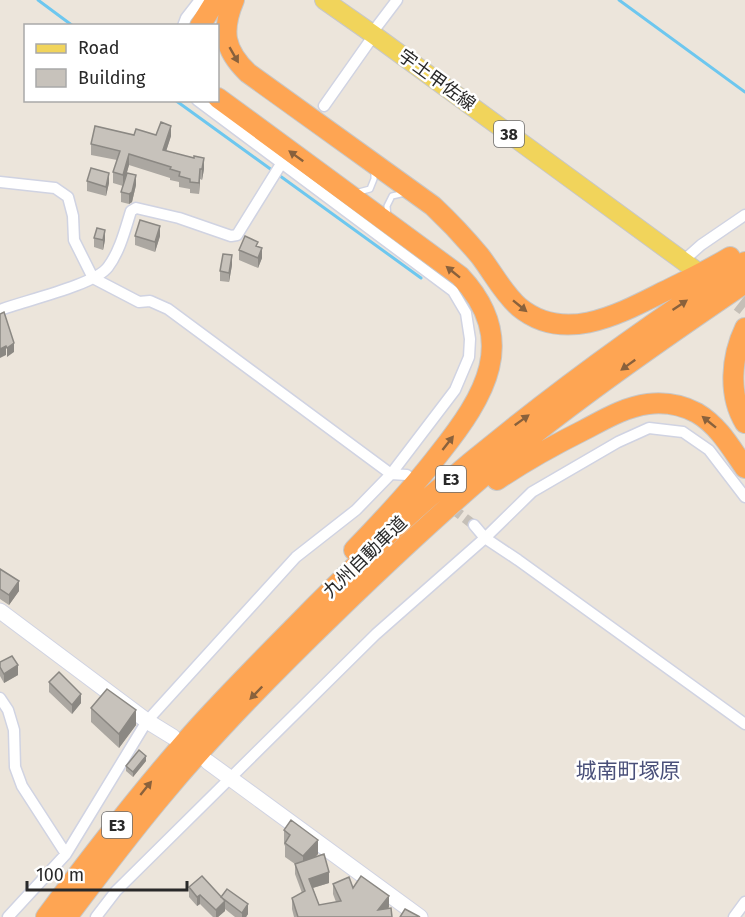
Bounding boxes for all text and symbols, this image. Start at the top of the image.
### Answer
legend [24,24,219,102]
text: Road [78,37,120,59]
street label: 宇土甲佐線 [394,45,480,115]
one-way arrow [229,47,239,64]
text: Building [78,67,146,89]
road number: 38 [494,121,524,147]
one-way arrow [289,151,304,163]
one-way arrow [446,266,461,278]
one-way arrow [512,299,527,312]
one-way arrow [671,299,687,311]
one-way arrow [620,358,635,370]
one-way arrow [515,415,530,427]
one-way arrow [701,416,717,429]
one-way arrow [442,435,454,450]
road number: E3 [436,466,466,492]
street label: 九州自動車道 [319,512,411,602]
one-way arrow [249,686,263,700]
district label: 城南町塚原 [576,758,681,784]
one-way arrow [140,780,153,796]
road number: E3 [102,812,132,838]
scale bar [27,854,188,892]
text: 100 m [36,864,84,886]

